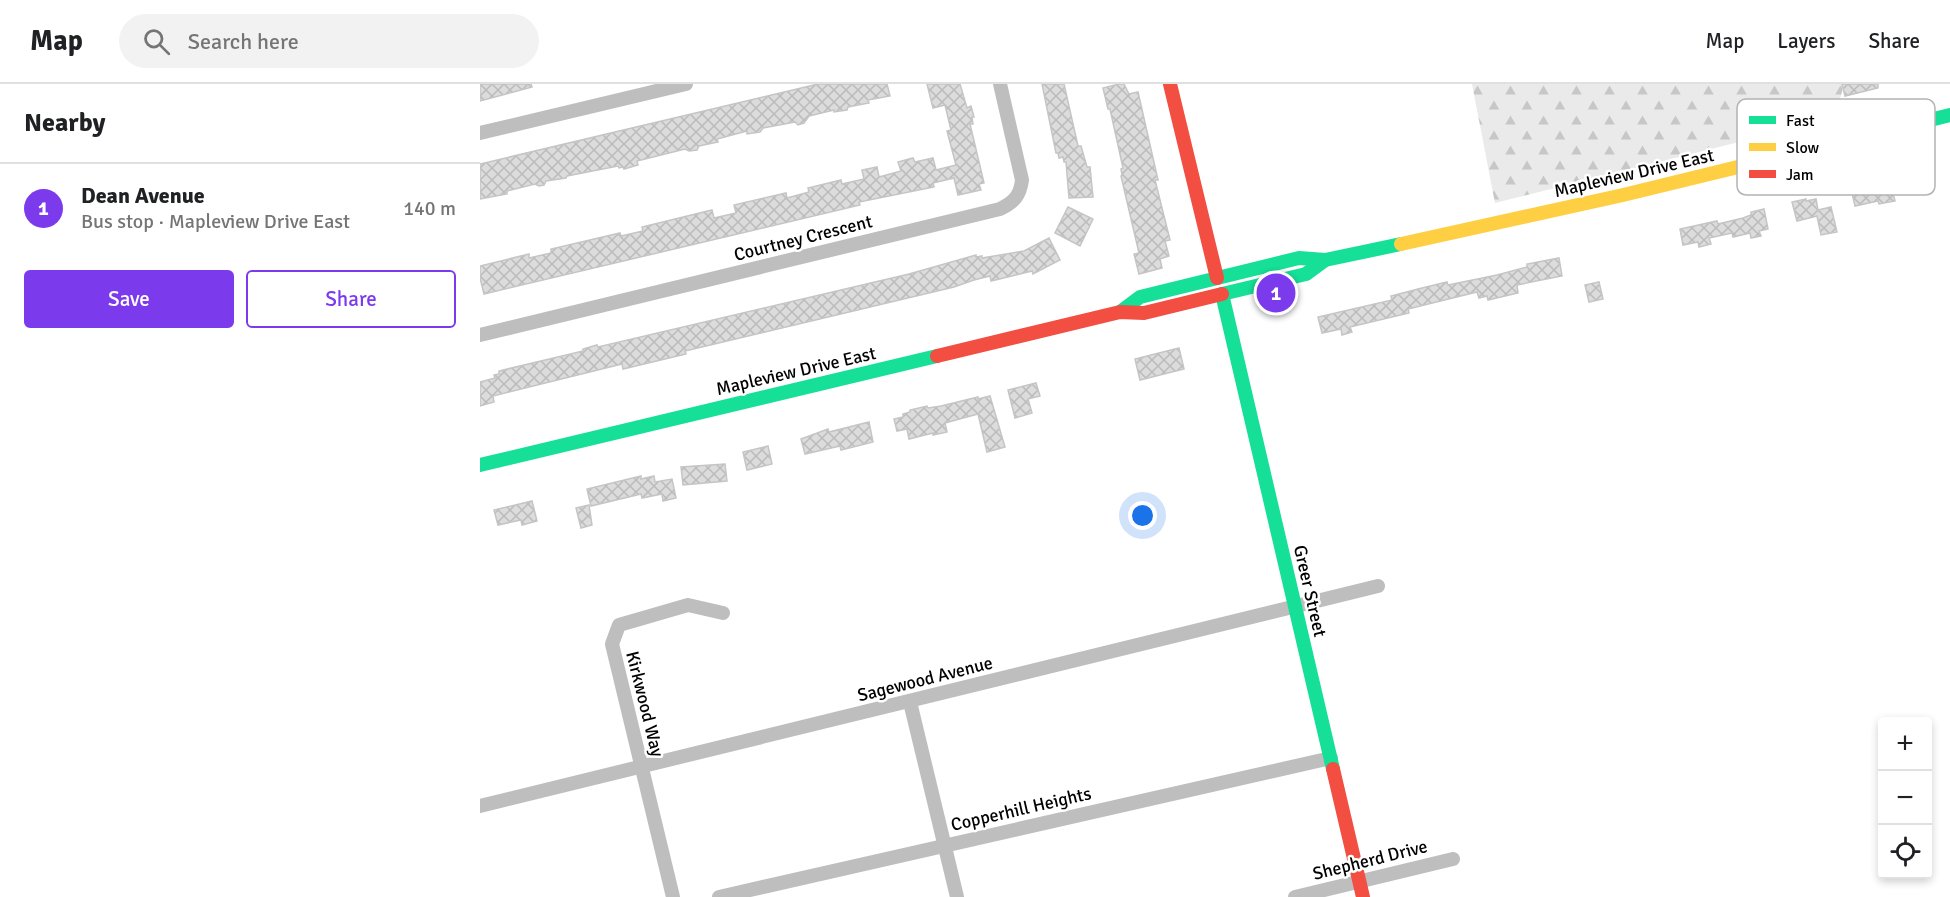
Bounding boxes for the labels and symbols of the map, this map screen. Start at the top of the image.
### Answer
legend [1737,99,1935,195]
text: Fast [1786,111,1815,131]
text: Slow [1786,138,1820,158]
street label: Mapleview Drive East [1552,144,1716,202]
text: Jam [1786,165,1814,185]
street label: Courtney Crescent [732,210,874,266]
pin: 1 [1256,270,1296,316]
street label: Mapleview Drive East [714,342,878,400]
your location [1128,501,1157,530]
street label: Greer Street [1289,543,1331,639]
street label: Kirkwood Way [621,649,669,760]
street label: Sagewood Avenue [855,652,995,706]
street label: Copperhill Heights [949,782,1093,836]
street label: Shepherd Drive [1310,835,1430,885]

